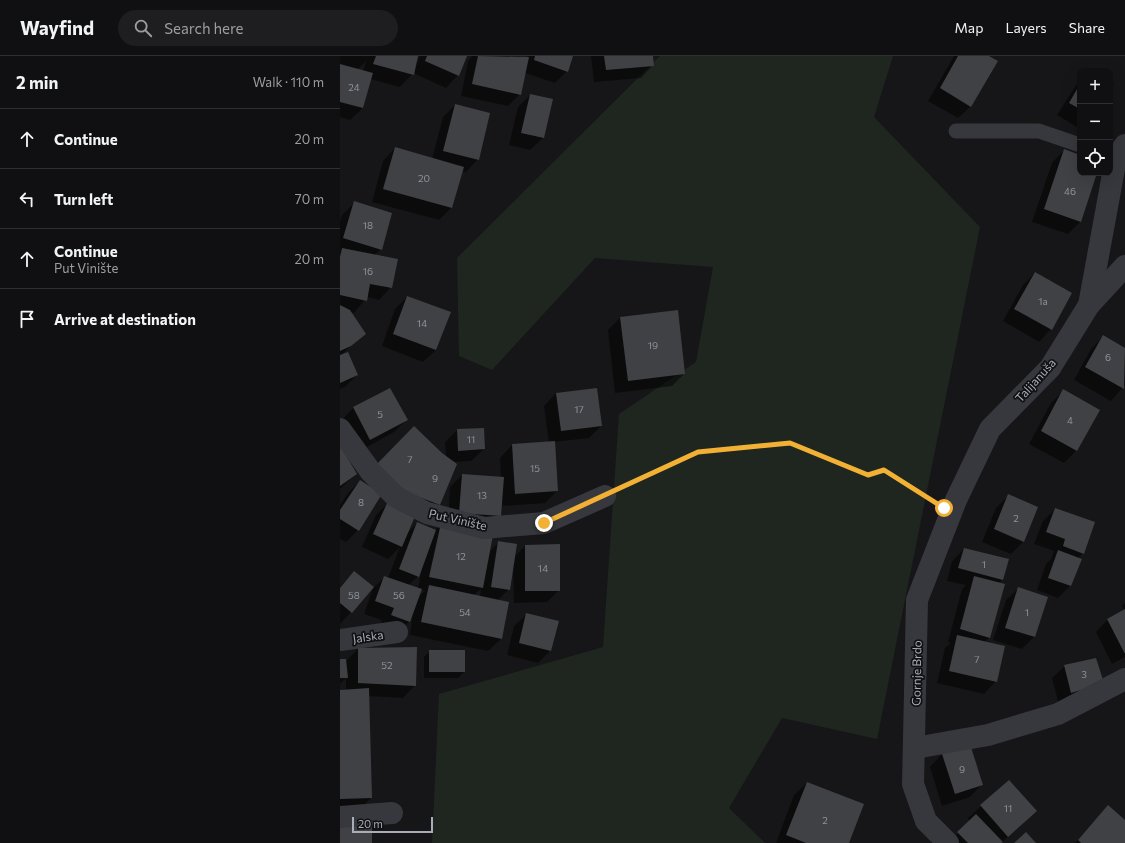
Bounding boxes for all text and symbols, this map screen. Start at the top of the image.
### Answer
search box [118,10,398,46]
text: Wayfind [20,16,94,39]
icon: search [132,17,154,39]
text: Search here [164,19,244,37]
text: Map [955,19,983,36]
text: Layers [1005,19,1047,36]
text: Share [1069,19,1105,36]
map controls [1077,68,1113,176]
button: + [1077,68,1113,104]
text: 2 min [16,72,58,93]
text: Walk · 110 m [253,74,324,90]
house number: 24 [348,81,360,93]
button: − [1077,104,1113,140]
icon: ahead [16,128,38,150]
text: Continue [54,130,118,148]
text: 20 m [295,131,324,147]
button: locate [1077,140,1113,176]
house number: 20 [418,172,430,184]
house number: 46 [1064,185,1076,197]
icon: left [16,188,38,210]
text: Turn left [54,190,113,208]
text: 70 m [295,191,324,207]
house number: 18 [363,219,373,231]
text: Continue [54,242,118,260]
icon: ahead [16,248,38,270]
text: 20 m [295,251,324,267]
text: Put Vinište [54,260,118,276]
house number: 16 [363,265,373,277]
house number: 1a [1038,295,1048,307]
icon: arrive [16,308,38,330]
text: Arrive at destination [54,310,196,328]
house number: 14 [417,317,427,329]
house number: 19 [648,339,658,351]
house number: 6 [1105,351,1111,363]
street label: Talijanuša [1012,355,1058,405]
house number: 17 [574,403,584,415]
house number: 5 [377,408,383,420]
house number: 4 [1067,414,1073,426]
house number: 11 [467,433,475,445]
house number: 7 [407,453,413,465]
house number: 15 [530,462,540,474]
house number: 9 [432,472,438,484]
house number: 13 [477,489,487,501]
house number: 8 [358,496,364,508]
route start [935,499,953,517]
street label: Put Vinište [428,506,488,532]
house number: 2 [1013,512,1019,524]
route end [535,514,553,532]
house number: 12 [456,550,466,562]
house number: 1 [982,558,986,570]
house number: 14 [538,562,548,574]
house number: 58 [348,589,360,601]
house number: 56 [393,589,405,601]
house number: 54 [459,606,471,618]
house number: 1 [1025,606,1029,618]
street label: Jalska [352,627,384,646]
street label: Gornje Brdo [908,640,924,706]
house number: 7 [974,653,980,665]
house number: 52 [381,659,393,671]
house number: 3 [1081,668,1087,680]
house number: 9 [959,763,965,775]
house number: 11 [1004,802,1012,814]
house number: 2 [822,814,828,826]
scale bar [352,815,433,834]
text: 20 m [358,817,383,830]

